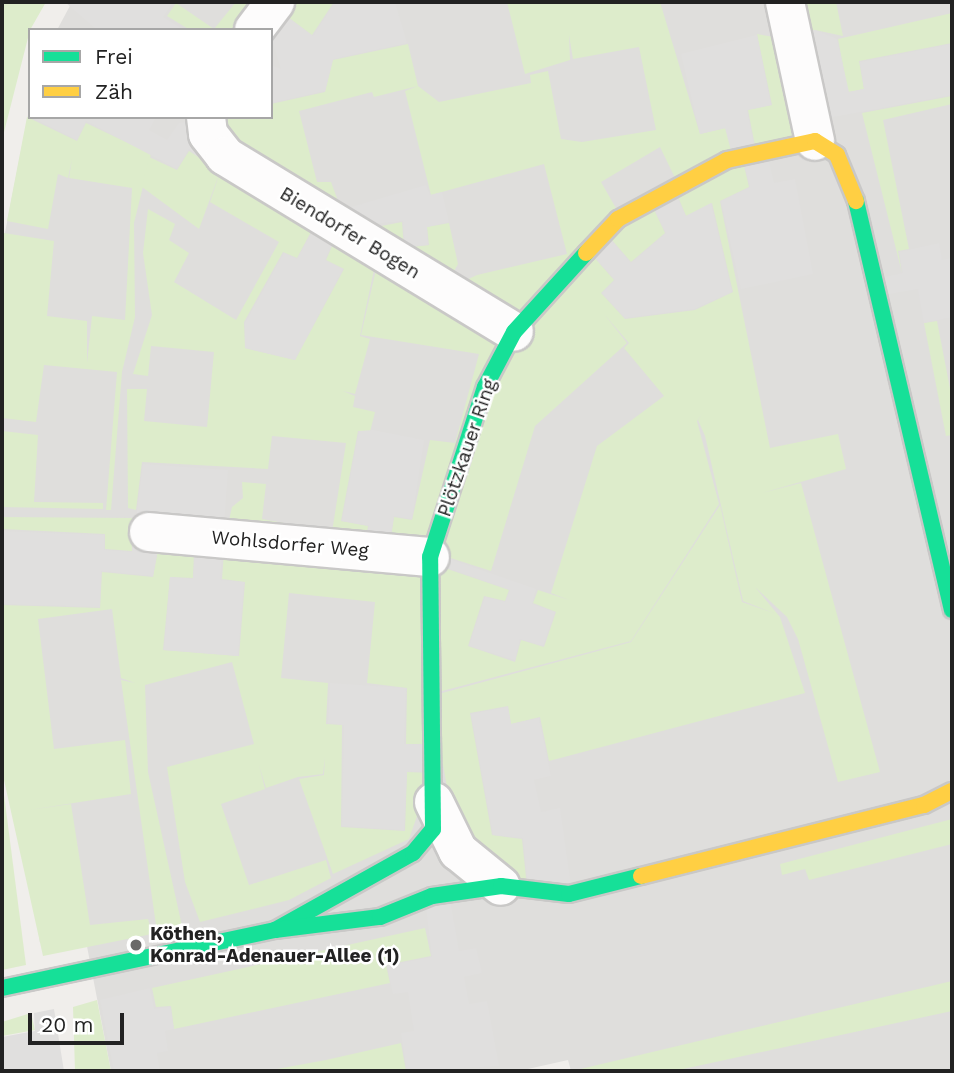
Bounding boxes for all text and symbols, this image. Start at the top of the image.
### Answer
legend [28,28,273,119]
text: Frei [95,44,133,69]
text: Zäh [95,79,133,104]
street label: Biendorfer Bogen [275,182,425,284]
street label: Plötzkauer Ring [433,376,501,520]
street label: Wohlsdorfer Weg [210,526,370,562]
place label: Köthen, Konrad-Adenauer-Allee (1) [150,923,400,967]
marker: Köthen, Konrad-Adenauer-Allee (1) [128,937,144,953]
scale bar [32,1000,128,1044]
text: 20 m [41,1012,93,1037]

